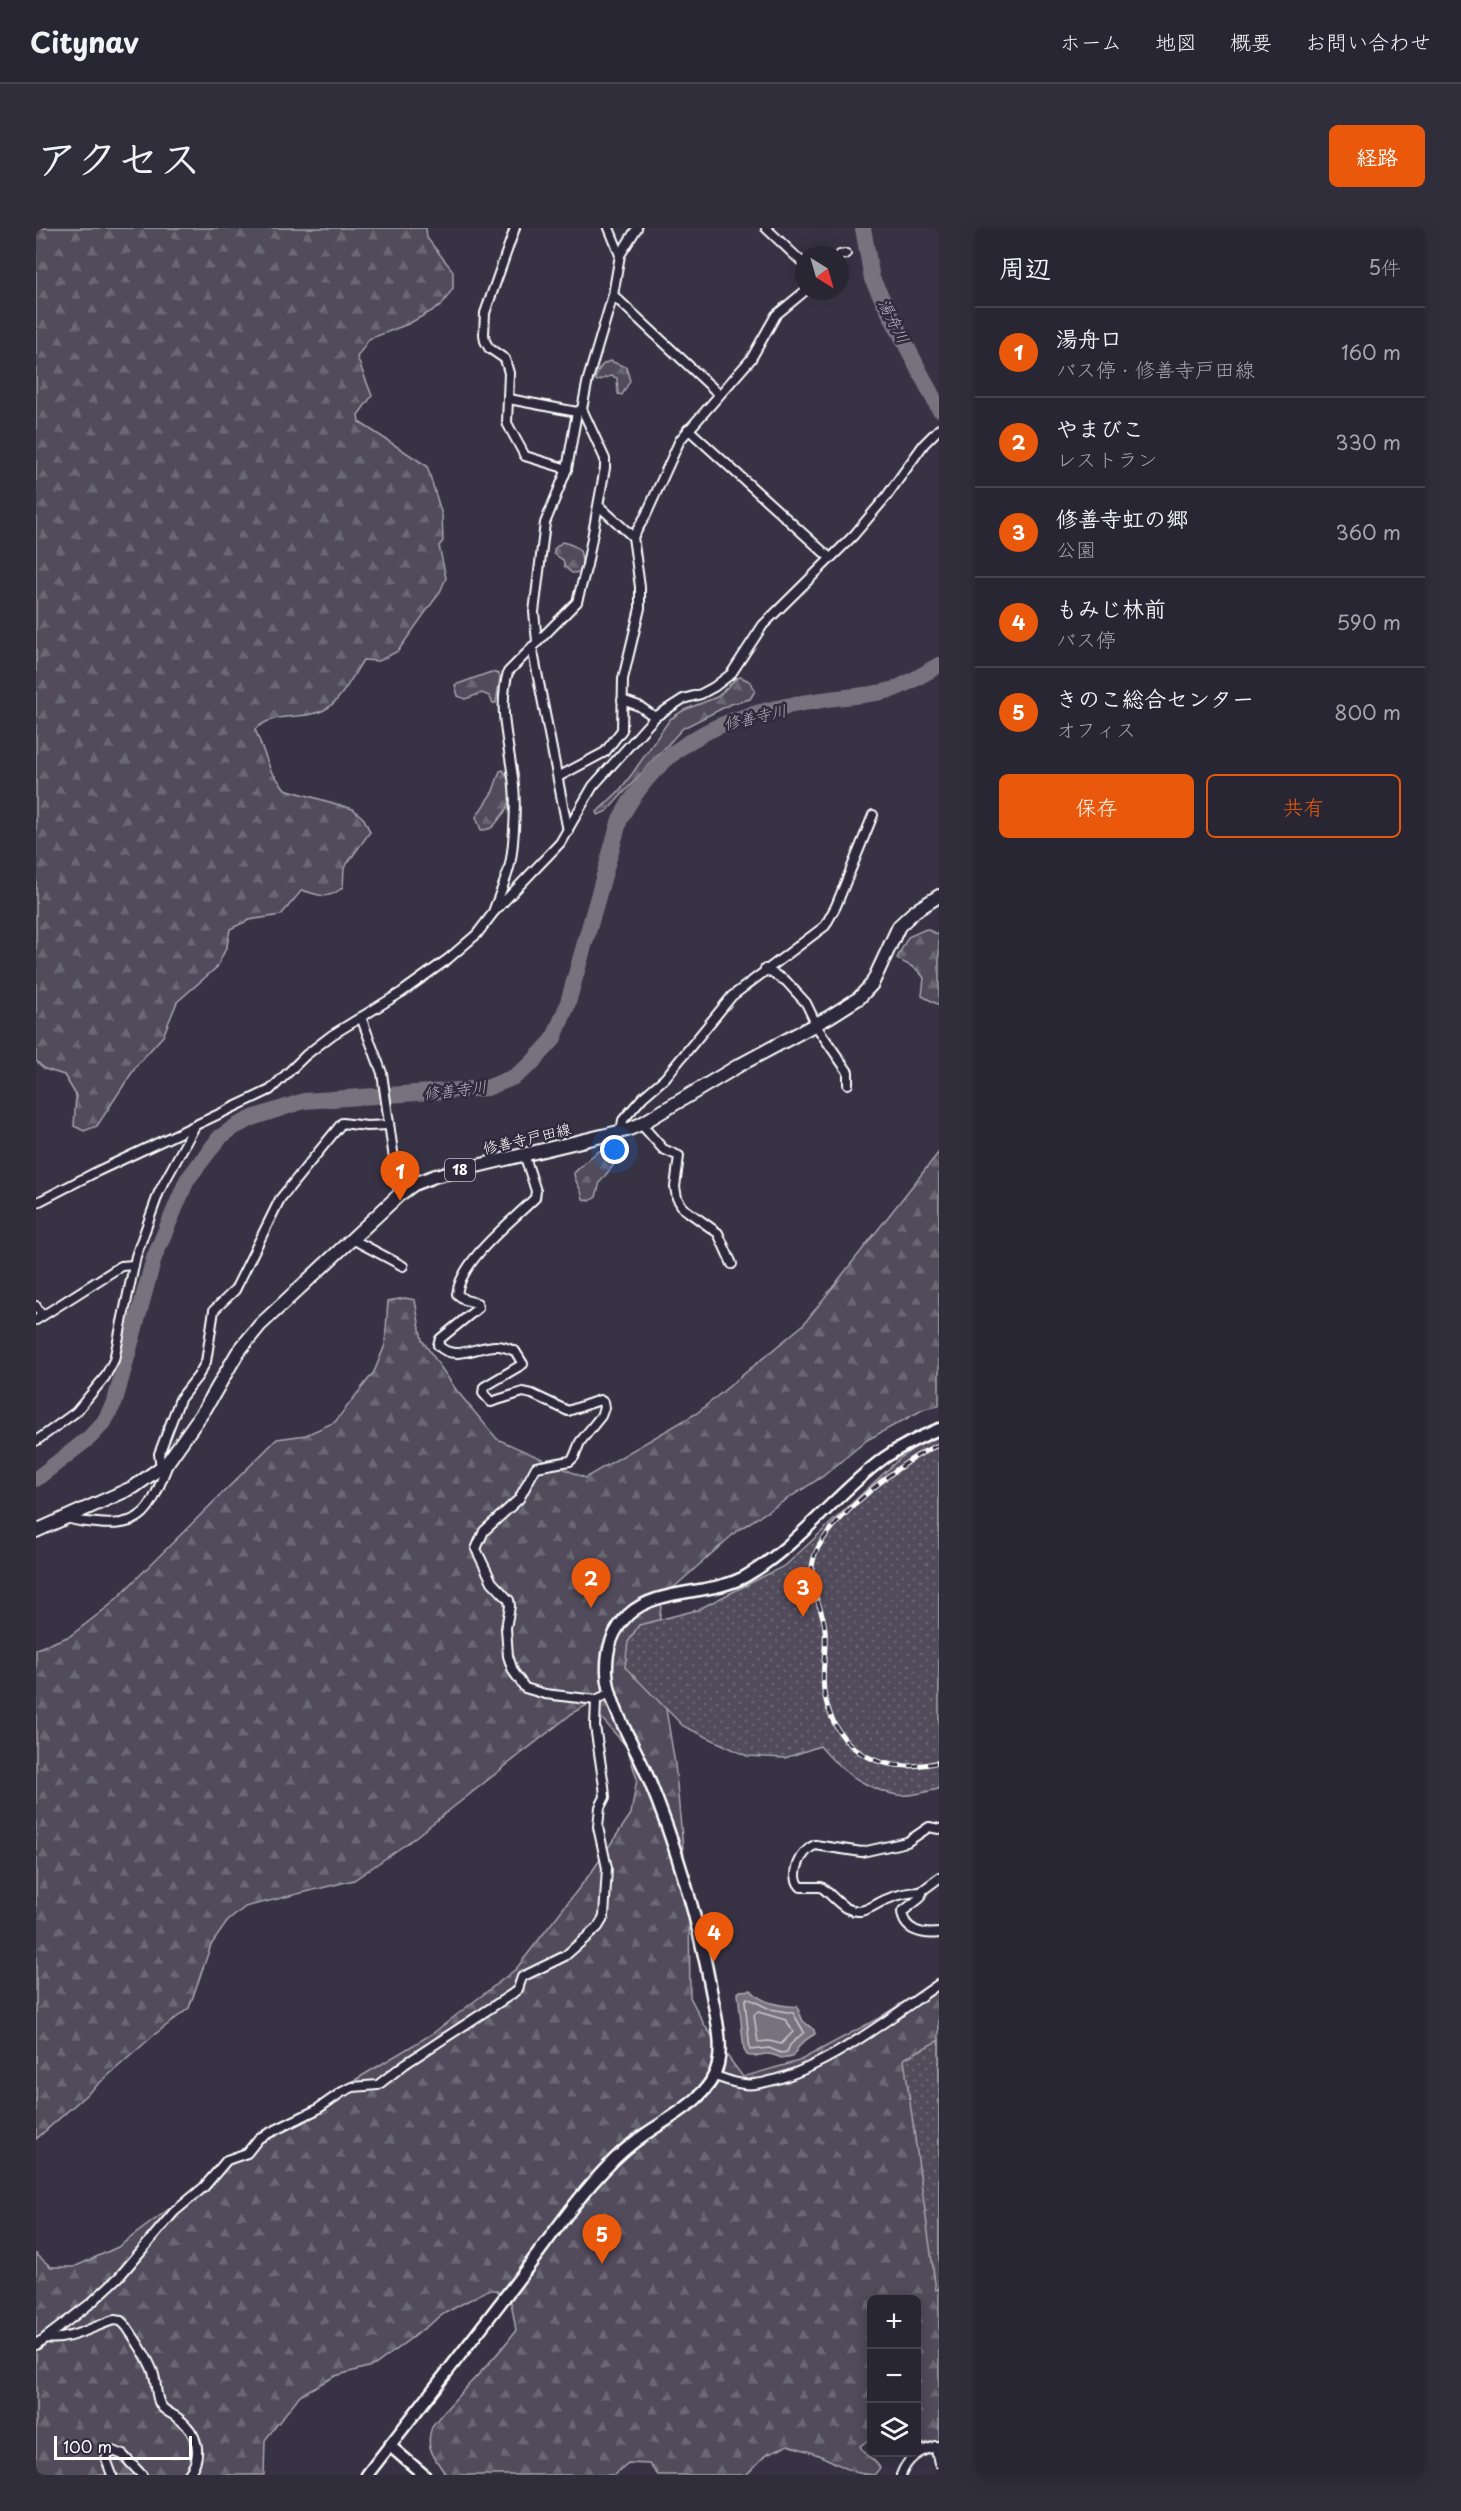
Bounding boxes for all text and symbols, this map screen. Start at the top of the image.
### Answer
text: Citynav [30,20,139,63]
text: ホーム [1060,25,1122,57]
text: 地図 [1155,25,1197,57]
text: 概要 [1230,25,1272,57]
text: お問い合わせ [1305,25,1431,57]
text: アクセス [36,125,201,188]
button: 経路 [1329,125,1425,187]
north arrow [795,246,849,300]
text: 周辺 [999,248,1051,287]
text: 5件 [1368,252,1401,282]
water label: 湯舟川 [873,294,916,347]
text: 湯舟口 [1056,321,1122,354]
text: 1 [1014,337,1023,367]
text: 160 m [1341,337,1401,367]
text: バス停 · 修善寺戸田線 [1056,354,1255,384]
text: やまびこ [1056,411,1144,444]
text: 2 [1011,427,1026,457]
text: 330 m [1335,427,1401,457]
text: レストラン [1056,444,1158,474]
text: 修善寺虹の郷 [1056,501,1188,534]
text: 3 [1012,517,1025,547]
text: 360 m [1335,517,1401,547]
text: 公園 [1056,534,1096,564]
text: もみじ林前 [1056,591,1166,624]
text: 4 [1012,607,1025,637]
text: 590 m [1337,607,1401,637]
text: バス停 [1056,624,1116,654]
text: きのこ総合センター [1056,681,1254,714]
water label: 修善寺川 [721,697,789,735]
text: 5 [1012,697,1025,727]
text: 800 m [1334,697,1401,727]
text: オフィス [1056,714,1136,744]
button: 保存 [999,774,1194,838]
button: 共有 [1206,774,1401,838]
water label: 修善寺川 [422,1073,488,1105]
street label: 修善寺戸田線 [480,1116,573,1159]
your location [600,1135,629,1164]
pin: 1 [380,1152,420,1201]
road number: 18 [445,1159,475,1181]
pin: 2 [572,1558,610,1608]
pin: 3 [784,1568,822,1617]
pin: 4 [694,1912,734,1962]
pin: 5 [582,2214,622,2264]
map controls [867,2295,921,2457]
button: + [867,2295,921,2349]
button: − [867,2349,921,2403]
button: layers [867,2403,921,2457]
scale bar [54,2433,192,2460]
text: 100 m [63,2434,112,2458]

